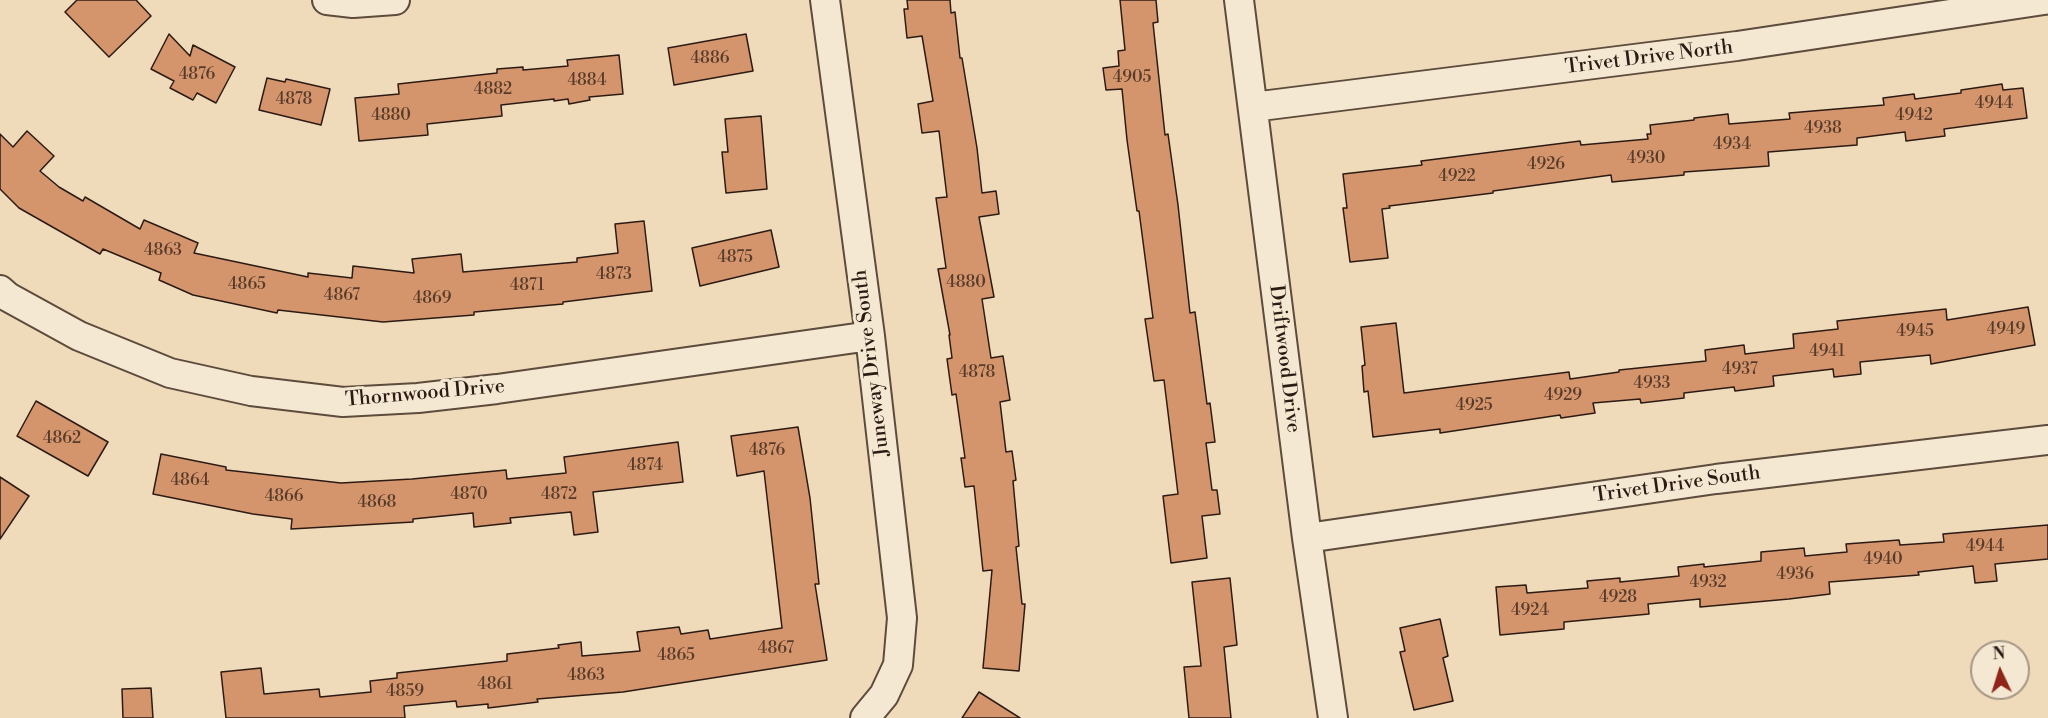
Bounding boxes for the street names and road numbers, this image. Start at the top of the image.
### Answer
street label: Trivet Drive North [1564,36,1734,80]
street label: Juneway Drive South [849,268,895,458]
street label: Driftwood Drive [1263,284,1305,434]
street label: Thornwood Drive [344,375,506,413]
street label: Trivet Drive South [1592,461,1762,509]

